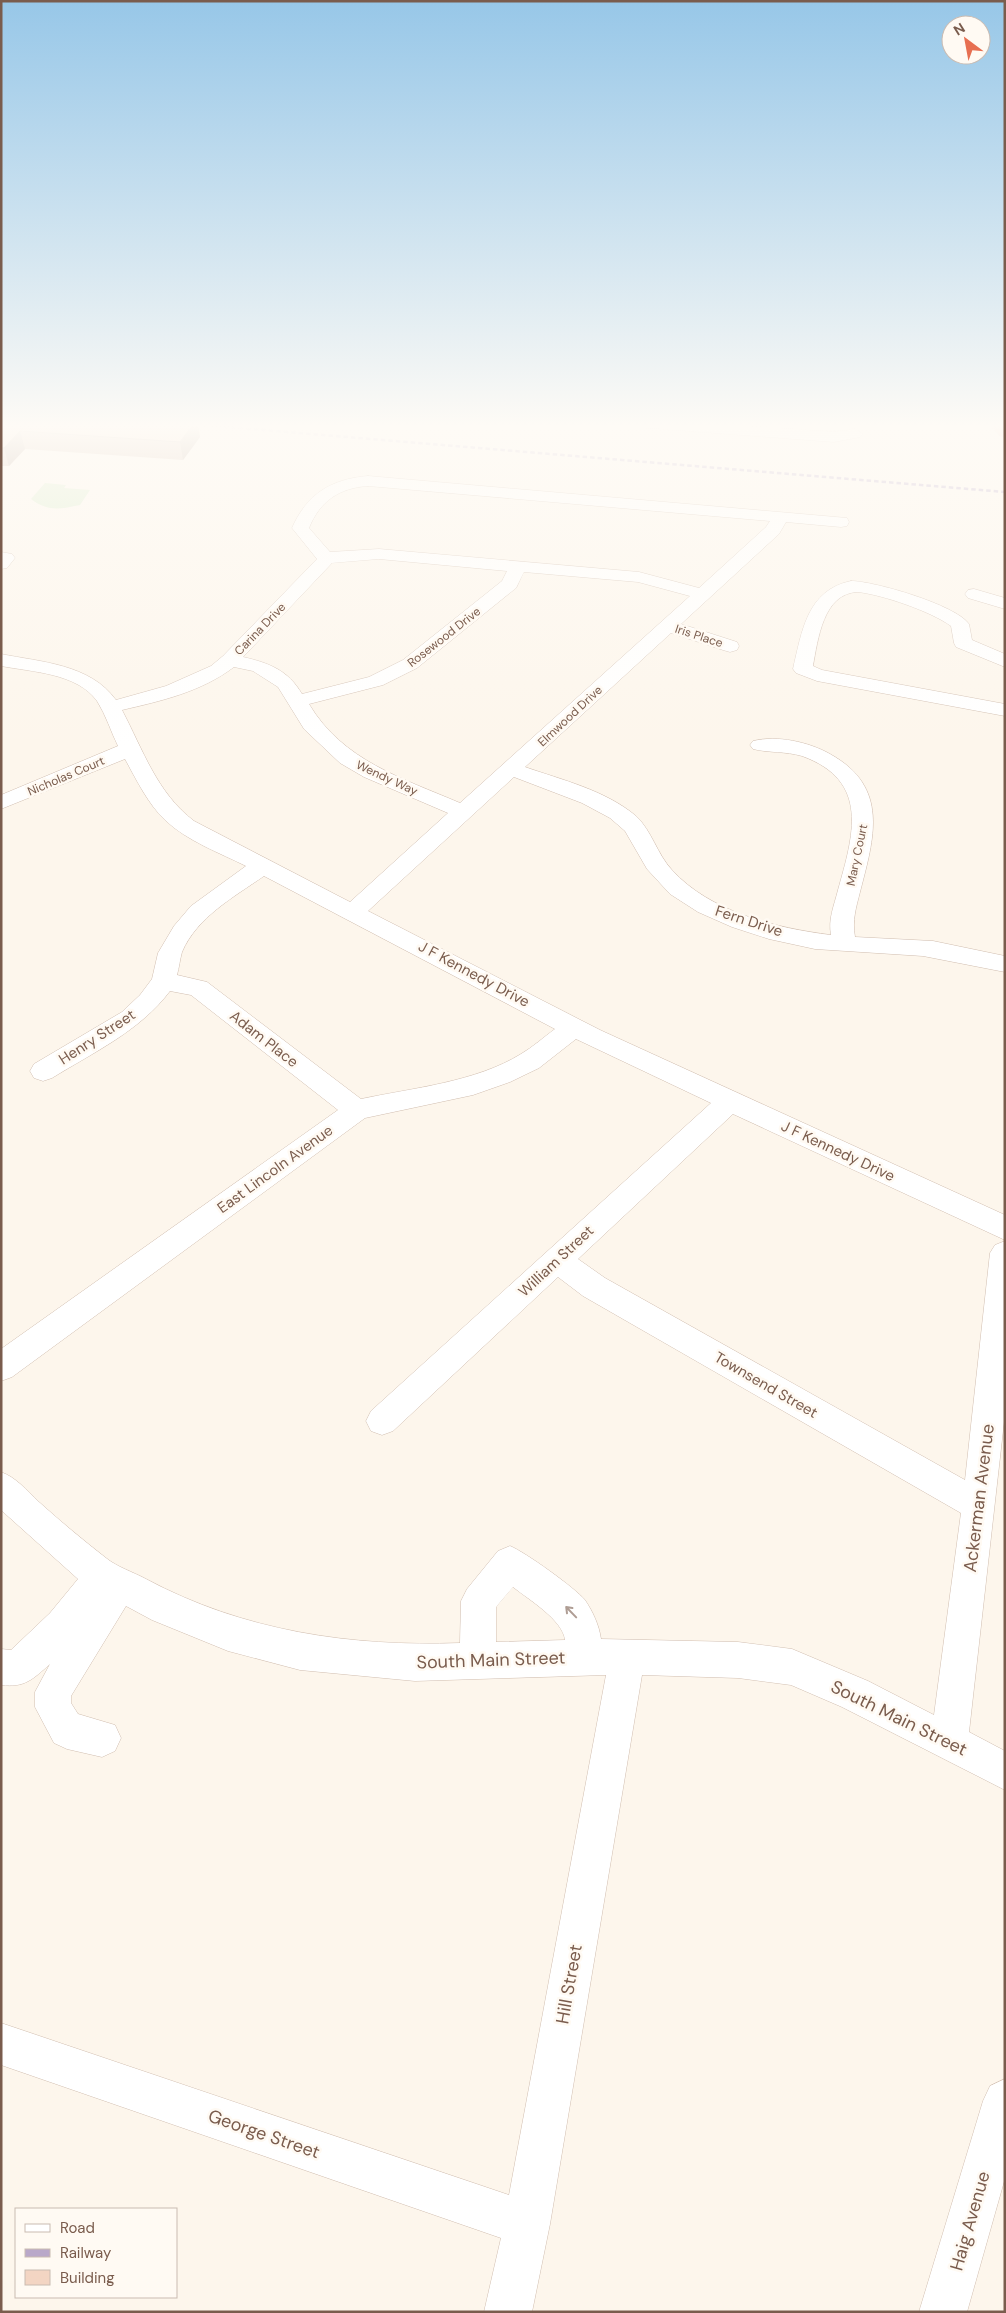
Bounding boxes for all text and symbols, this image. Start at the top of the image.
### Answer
north arrow [941,15,991,65]
text: N [950,19,968,39]
street label: Carina Drive [231,599,289,659]
street label: Rosewood Drive [404,603,484,671]
street label: Iris Place [673,621,725,651]
street label: Elmwood Drive [534,682,606,750]
street label: Nicholas Court [25,752,107,799]
street label: Wendy Way [354,757,421,799]
street label: Mary Court [843,822,871,887]
street label: Fern Drive [713,901,785,941]
street label: J F Kennedy Drive [415,936,533,1012]
street label: Henry Street [55,1005,139,1069]
street label: Adam Place [226,1006,302,1072]
street label: J F Kennedy Drive [778,1116,898,1186]
street label: East Lincoln Avenue [213,1120,337,1218]
street label: William Street [514,1221,598,1301]
street label: Townsend Street [711,1347,821,1423]
street label: Ackerman Avenue [958,1422,1000,1574]
one-way arrow [565,1606,577,1618]
street label: South Main Street [416,1645,566,1675]
street label: South Main Street [827,1675,971,1761]
street label: Hill Street [550,1942,588,2026]
street label: George Street [205,2104,323,2164]
street label: Haig Avenue [944,2168,996,2274]
legend [15,2208,178,2298]
text: Road [60,2218,95,2238]
text: Railway [60,2243,112,2263]
text: Building [60,2268,115,2288]

